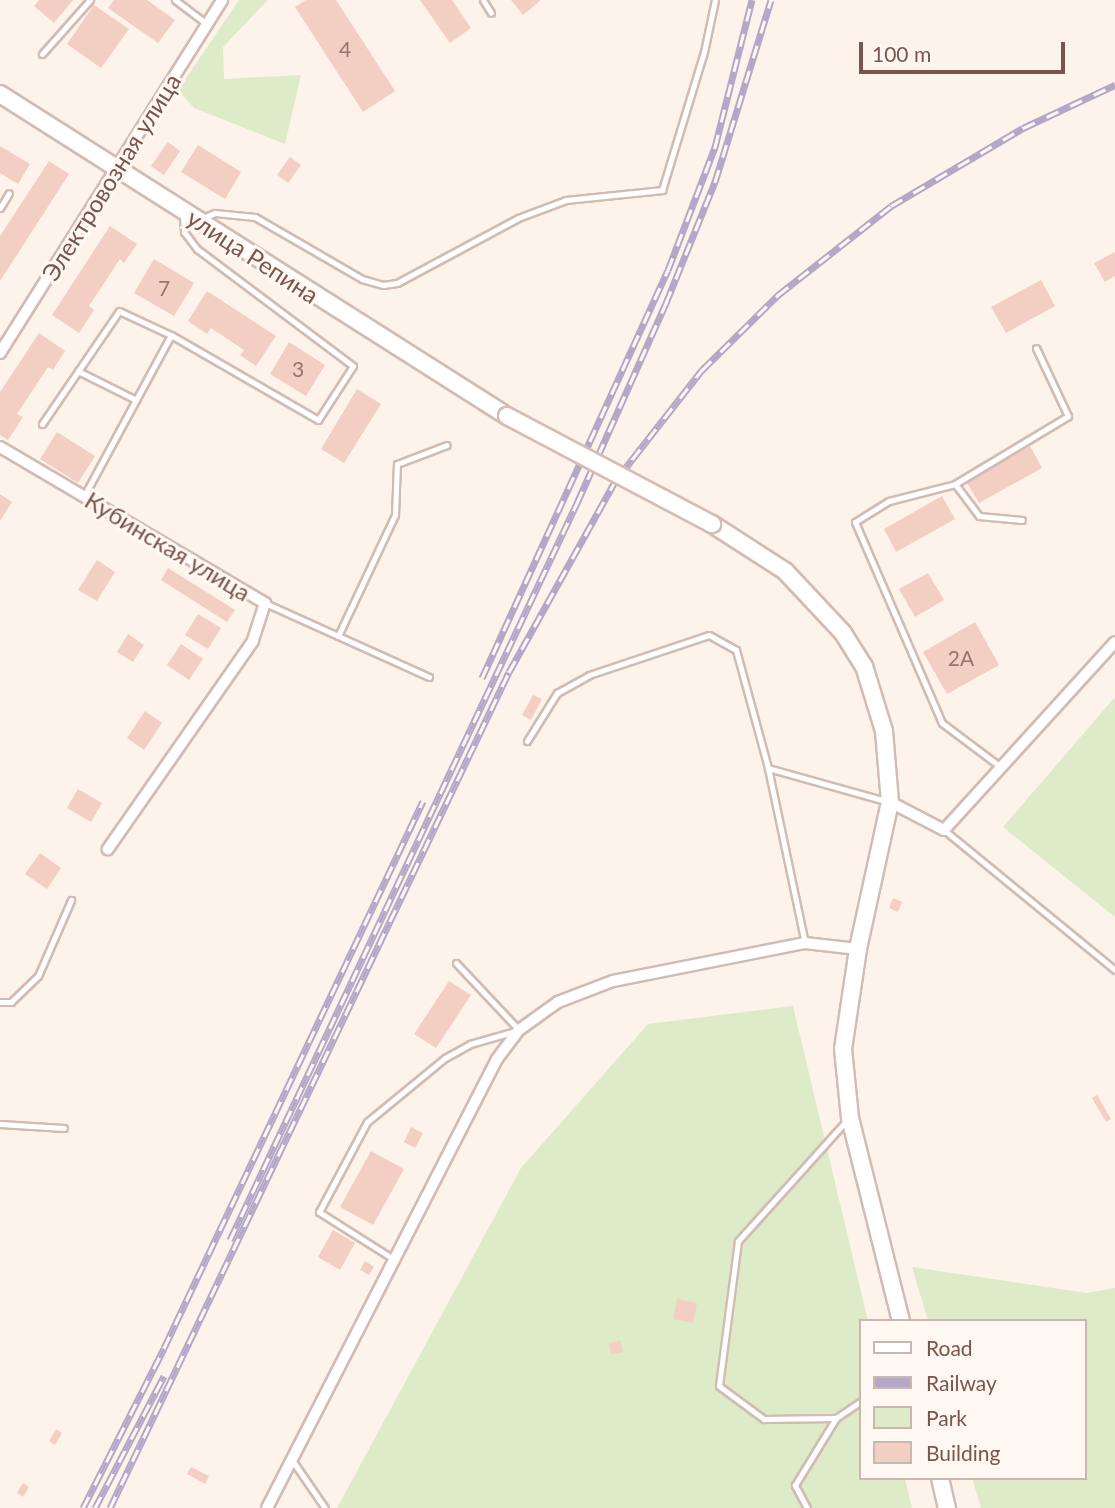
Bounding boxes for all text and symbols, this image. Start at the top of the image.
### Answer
scale bar [863,28,1070,72]
house number: 4 [339,36,351,62]
text: 100 m [872,41,931,66]
street label: Электровозная улица [36,68,186,286]
street label: улица Репина [182,203,324,309]
house number: 7 [158,275,170,301]
house number: 3 [292,356,304,382]
street label: Кубинская улица [80,485,256,607]
house number: 2А [948,645,974,671]
legend [860,1319,1087,1480]
text: Road [926,1335,973,1360]
text: Railway [926,1370,997,1395]
text: Park [926,1405,967,1430]
text: Building [926,1440,1001,1465]

